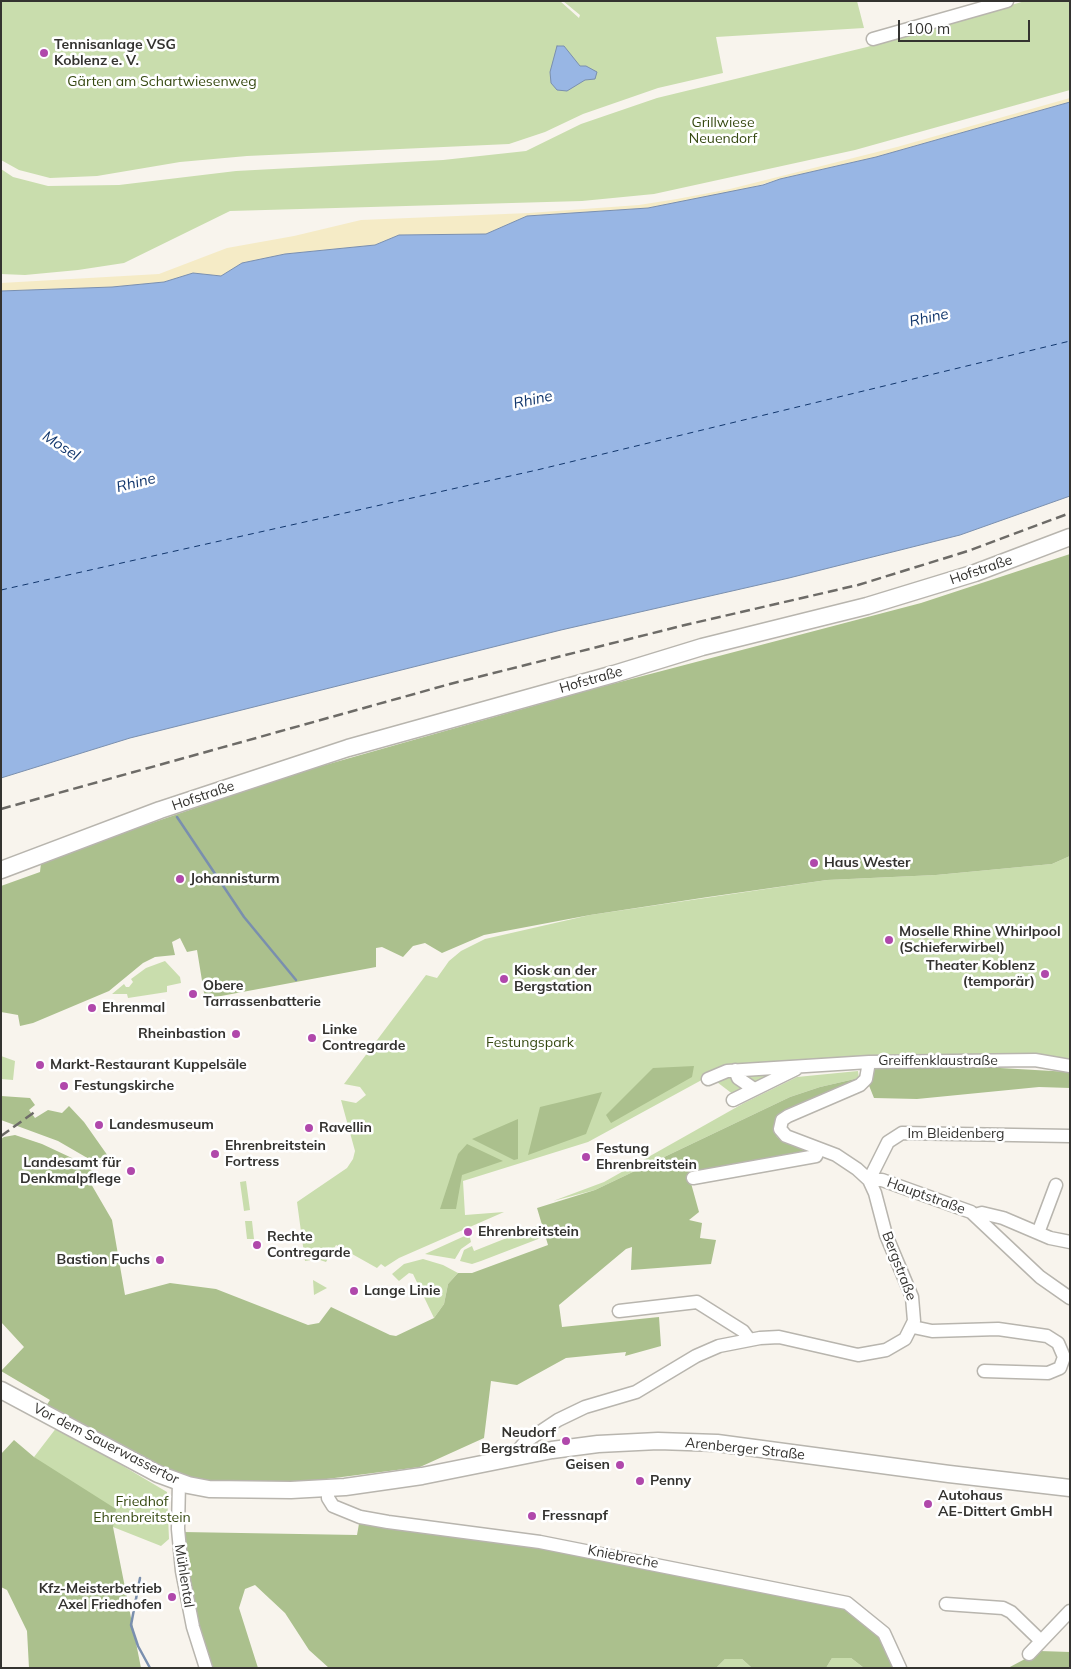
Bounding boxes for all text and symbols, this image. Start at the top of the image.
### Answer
scale bar [901,10,1034,42]
text: 100 m [906,19,950,38]
place label: Tennisanlage VSG Koblenz e. V. [54,37,176,70]
marker: Tennisanlage VSG Koblenz e. V. [38,47,50,59]
park label: Gärten am Schartwiesenweg [67,74,257,90]
park label: Grillwiese Neuendorf [689,115,757,148]
water label: Rhine [908,305,950,331]
water label: Rhine [512,387,554,413]
water label: Mosel [39,427,83,465]
water label: Rhine [115,469,157,497]
street label: Hofstraße [948,551,1014,589]
street label: Hofstraße [557,663,625,697]
street label: Hofstraße [170,777,236,815]
place label: Haus Wester [824,855,911,871]
marker: Haus Wester [808,857,820,869]
place label: Johannisturm [190,871,280,887]
marker: Johannisturm [174,873,186,885]
place label: Moselle Rhine Whirlpool (Schieferwirbel) [899,924,1061,956]
marker: Moselle Rhine Whirlpool (Schieferwirbel) [883,934,895,946]
place label: Theater Koblenz (temporär) [926,958,1035,990]
place label: Kiosk an der Bergstation [514,963,597,996]
marker: Theater Koblenz (temporär) [1039,968,1051,980]
marker: Kiosk an der Bergstation [498,973,510,985]
place label: Obere Tarrassenbatterie [203,978,321,1010]
marker: Obere Tarrassenbatterie [187,988,199,1000]
place label: Ehrenmal [102,1000,165,1016]
marker: Ehrenmal [86,1002,98,1014]
place label: Linke Contregarde [322,1022,405,1054]
place label: Rheinbastion [138,1026,226,1042]
marker: Rheinbastion [230,1028,242,1040]
marker: Linke Contregarde [306,1032,318,1044]
park label: Festungspark [486,1035,574,1051]
street label: Greiffenklaustraße [878,1053,998,1069]
place label: Markt-Restaurant Kuppelsäle [50,1057,247,1073]
marker: Markt-Restaurant Kuppelsäle [34,1059,46,1071]
place label: Festungskirche [74,1078,174,1094]
marker: Festungskirche [58,1080,70,1092]
place label: Landesmuseum [109,1117,214,1133]
marker: Landesmuseum [93,1119,105,1131]
place label: Ravellin [319,1120,372,1136]
marker: Ravellin [303,1122,315,1134]
street label: Im Bleidenberg [907,1126,1005,1142]
place label: Ehrenbreitstein Fortress [225,1138,326,1170]
place label: Festung Ehrenbreitstein [596,1141,697,1174]
marker: Ehrenbreitstein Fortress [209,1148,221,1160]
marker: Festung Ehrenbreitstein [580,1151,592,1163]
place label: Landesamt für Denkmalpflege [20,1155,121,1188]
marker: Landesamt für Denkmalpflege [125,1165,137,1177]
street label: Hauptstraße [885,1174,967,1218]
place label: Ehrenbreitstein [478,1224,579,1240]
marker: Ehrenbreitstein [462,1226,474,1238]
place label: Rechte Contregarde [267,1229,350,1262]
street label: Bergstraße [878,1229,920,1303]
marker: Rechte Contregarde [251,1239,263,1251]
place label: Bastion Fuchs [57,1252,150,1268]
marker: Bastion Fuchs [154,1254,166,1266]
place label: Lange Linie [364,1283,440,1299]
marker: Lange Linie [348,1285,360,1297]
street label: Vor dem Sauerwassertor [30,1400,182,1488]
place label: Neudorf Bergstraße [481,1425,556,1458]
street label: Arenberger Straße [684,1434,806,1464]
marker: Neudorf Bergstraße [560,1435,572,1447]
place label: Geisen [565,1457,610,1473]
marker: Geisen [614,1459,626,1471]
place label: Penny [650,1473,691,1489]
marker: Penny [634,1475,646,1487]
place label: Autohaus AE-Dittert GmbH [938,1488,1053,1520]
park label: Friedhof Ehrenbreitstein [93,1494,191,1526]
marker: Autohaus AE-Dittert GmbH [922,1498,934,1510]
place label: Fressnapf [542,1508,608,1524]
marker: Fressnapf [526,1510,538,1522]
street label: Kniebreche [586,1542,660,1572]
street label: Mühlental [171,1543,197,1609]
place label: Kfz-Meisterbetrieb Axel Friedhofen [39,1581,162,1614]
marker: Kfz-Meisterbetrieb Axel Friedhofen [166,1591,178,1603]

